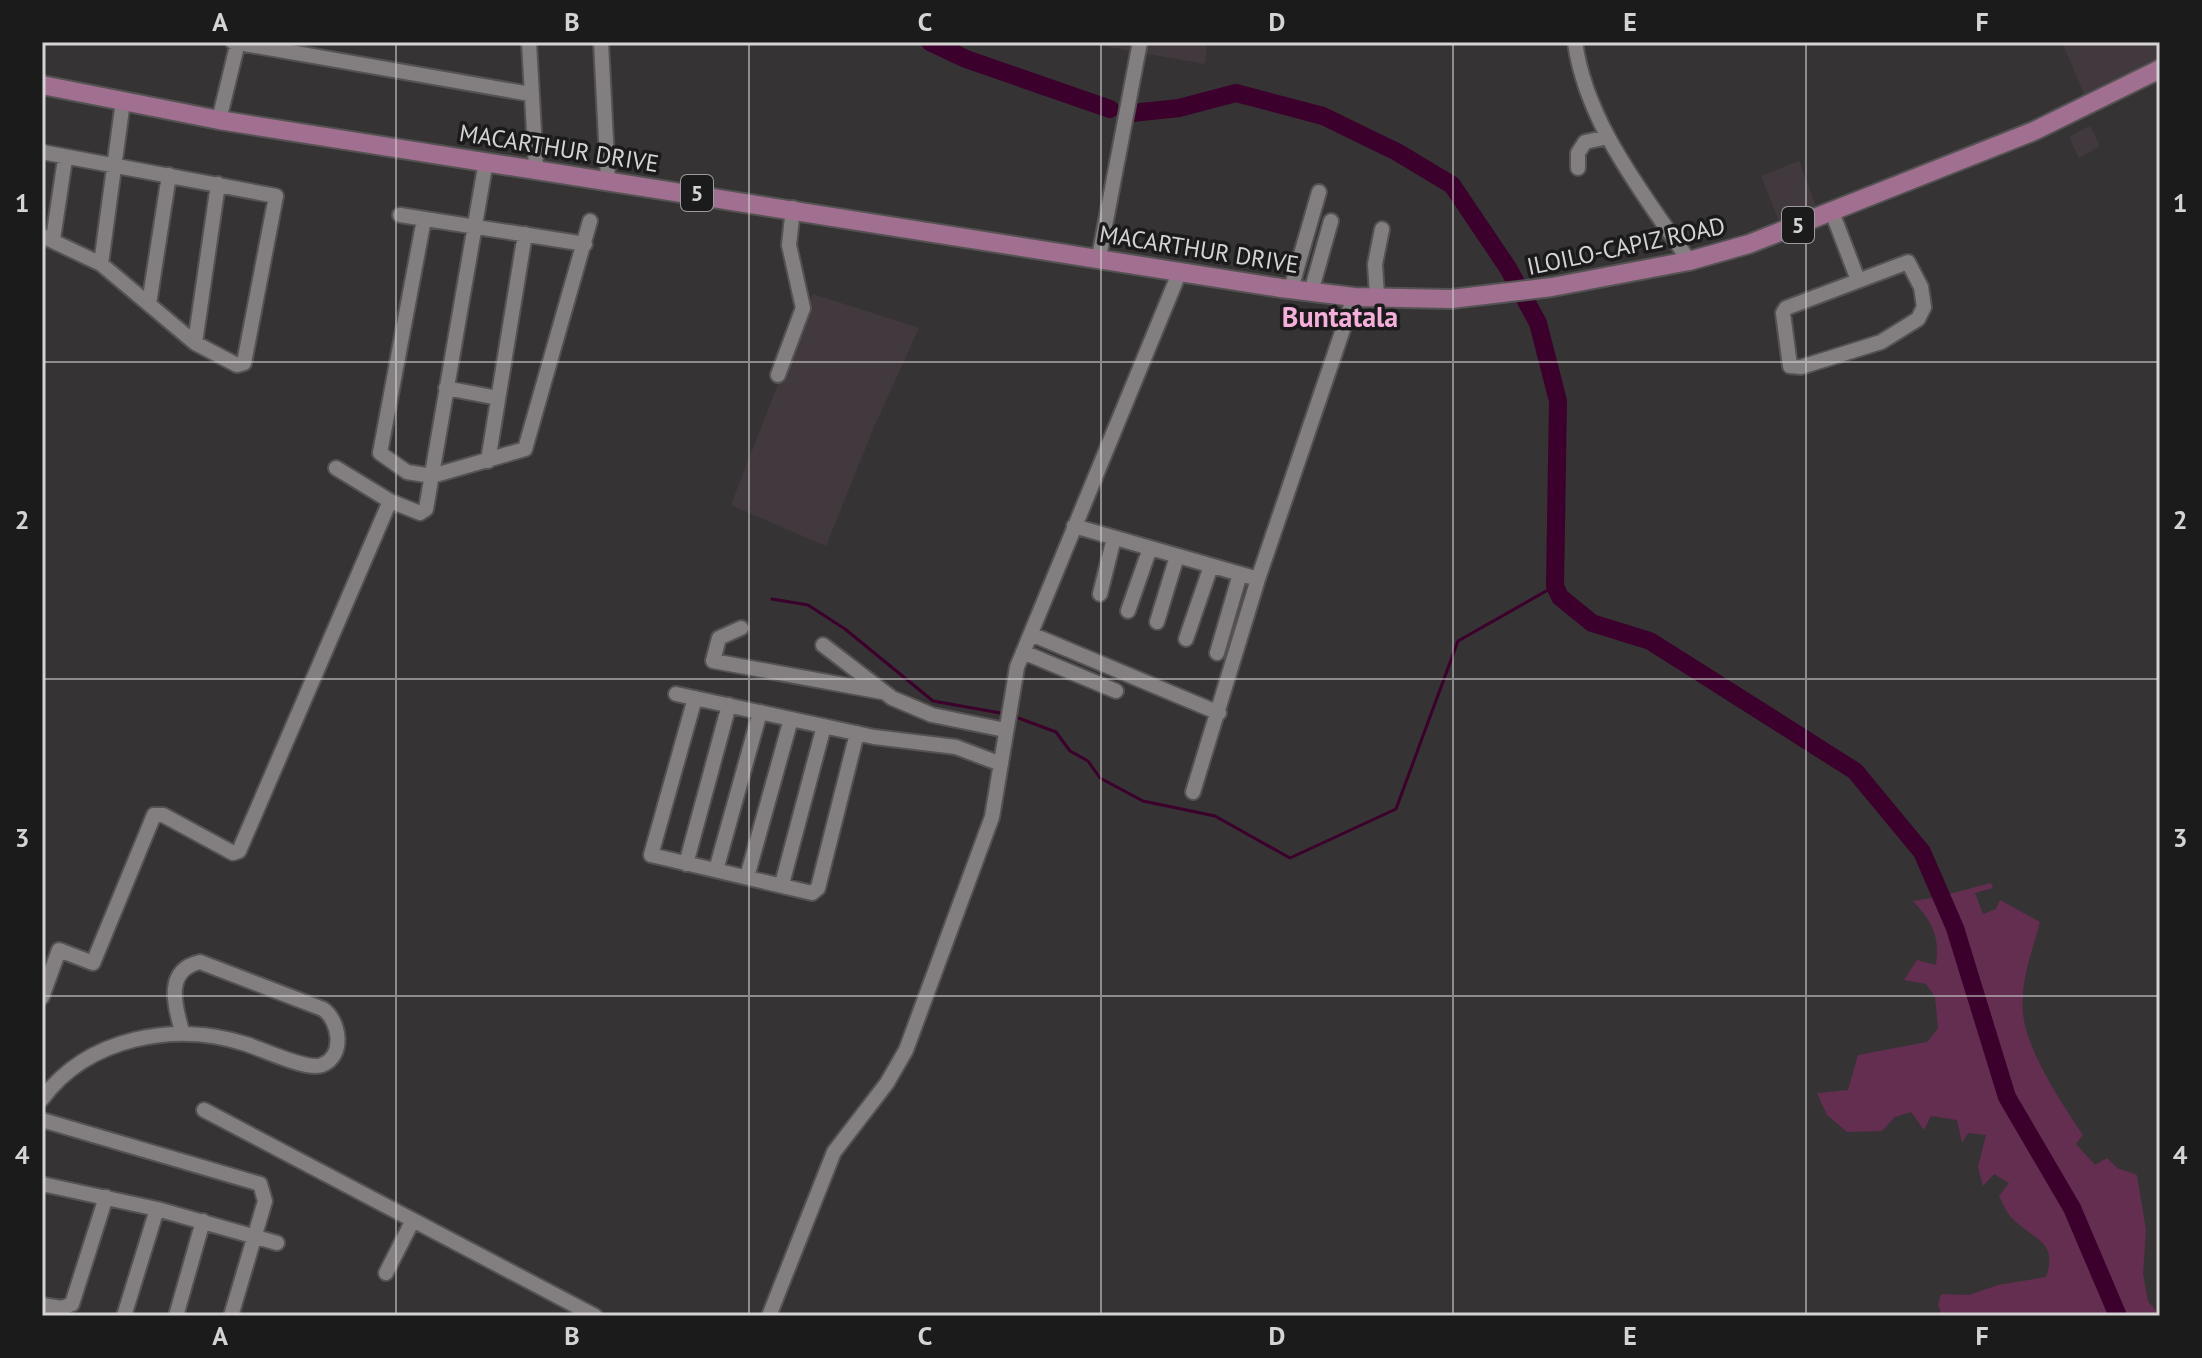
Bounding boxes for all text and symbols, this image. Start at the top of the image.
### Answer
text: A [212,5,228,38]
text: B [564,5,580,38]
text: C [918,5,932,38]
text: D [1269,5,1285,38]
text: E [1623,5,1637,38]
text: F [1975,5,1989,38]
street label: MACARTHUR DRIVE [457,117,661,179]
road number: 5 [681,175,713,211]
text: 1 [15,186,29,219]
text: 1 [2173,186,2187,219]
road number: 5 [1782,207,1814,243]
street label: ILOILO-CAPIZ ROAD [1524,210,1728,282]
street label: MACARTHUR DRIVE [1097,218,1301,280]
district label: Buntatala [1282,298,1398,335]
text: 2 [15,503,29,536]
text: 2 [2173,503,2187,536]
text: 3 [15,821,29,854]
text: 3 [2173,821,2187,854]
text: 4 [15,1138,30,1171]
text: 4 [2173,1138,2188,1171]
text: A [212,1319,228,1352]
text: B [564,1319,580,1352]
text: C [918,1319,932,1352]
text: D [1269,1319,1285,1352]
text: E [1623,1319,1637,1352]
text: F [1975,1319,1989,1352]

